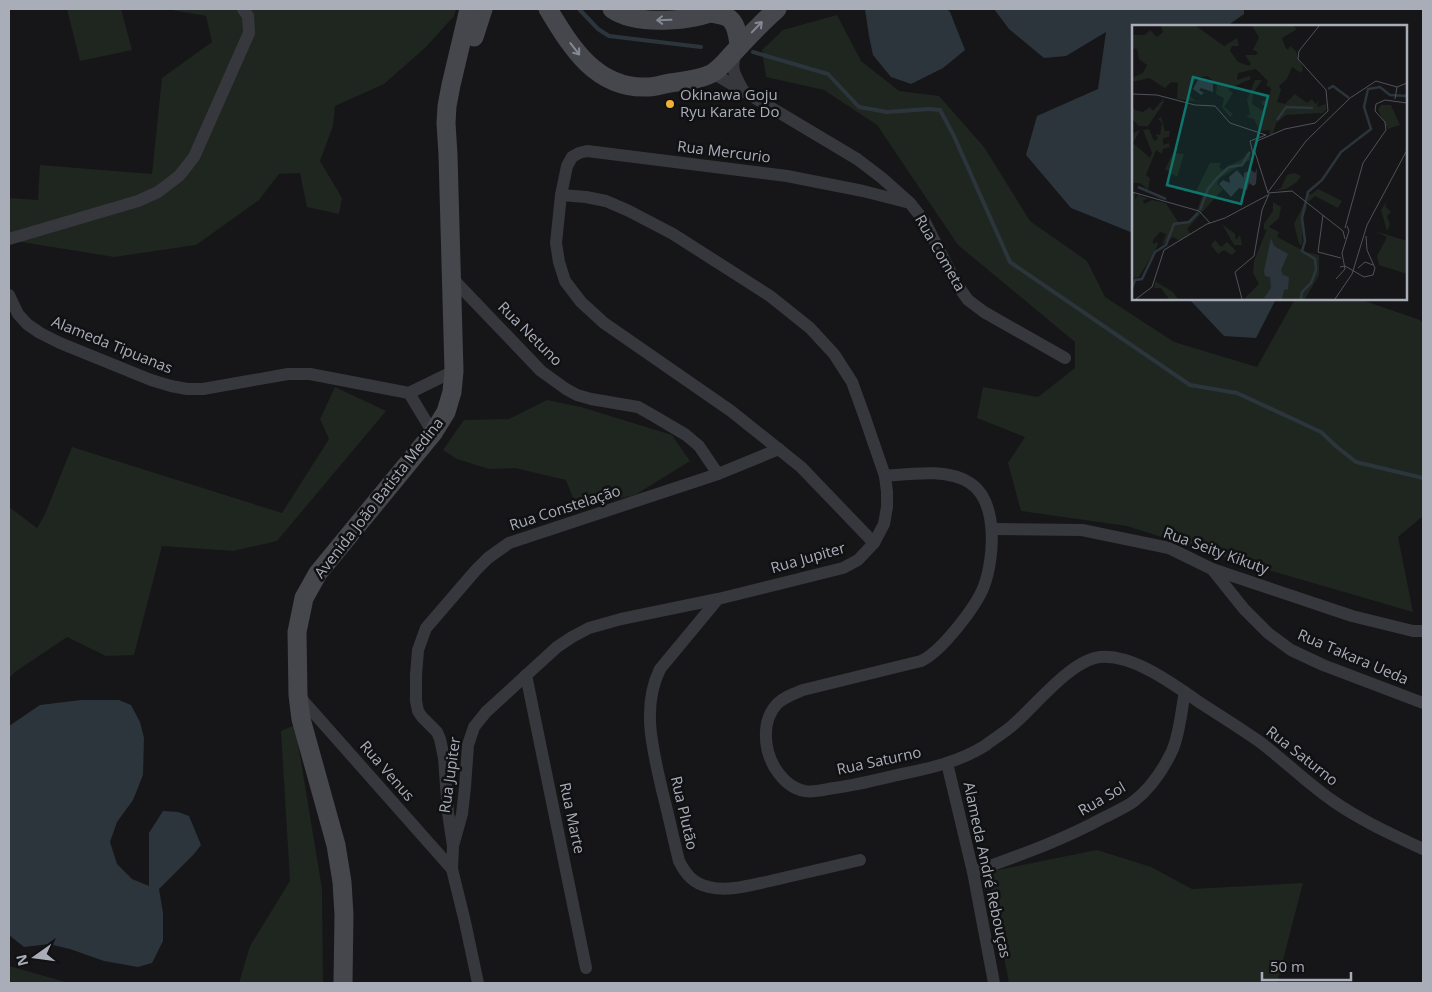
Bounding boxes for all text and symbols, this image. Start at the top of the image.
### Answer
one-way arrow [656,15,672,25]
one-way arrow [751,20,763,33]
inset map [1132,25,1407,300]
one-way arrow [569,42,580,55]
place label: Okinawa Goju Ryu Karate Do [680,84,779,121]
marker: Okinawa Goju Ryu Karate Do [664,98,676,110]
street label: Rua Mercurio [676,135,772,167]
street label: Rua Cometa [911,211,971,294]
street label: Rua Netuno [494,297,567,370]
street label: Alameda Tipuanas [49,311,176,377]
street label: Avenida João Batista Medina [309,413,447,582]
street label: Rua Constelação [506,480,623,534]
street label: Rua Seity Kikuty [1161,522,1272,579]
street label: Rua Jupiter [768,537,847,577]
street label: Rua Takara Ueda [1295,624,1412,688]
street label: Rua Saturno [1263,721,1343,790]
street label: Rua Jupiter [434,735,464,814]
street label: Rua Venus [356,736,419,805]
street label: Rua Saturno [835,741,923,779]
street label: Rua Plutão [667,774,703,852]
street label: Rua Sol [1074,777,1129,820]
street label: Rua Marte [556,780,590,855]
street label: Alameda André Rebouças [960,780,1016,960]
north arrow [10,932,60,982]
scale bar [1262,950,1351,982]
text: N [11,952,32,968]
text: 50 m [1270,956,1305,976]

